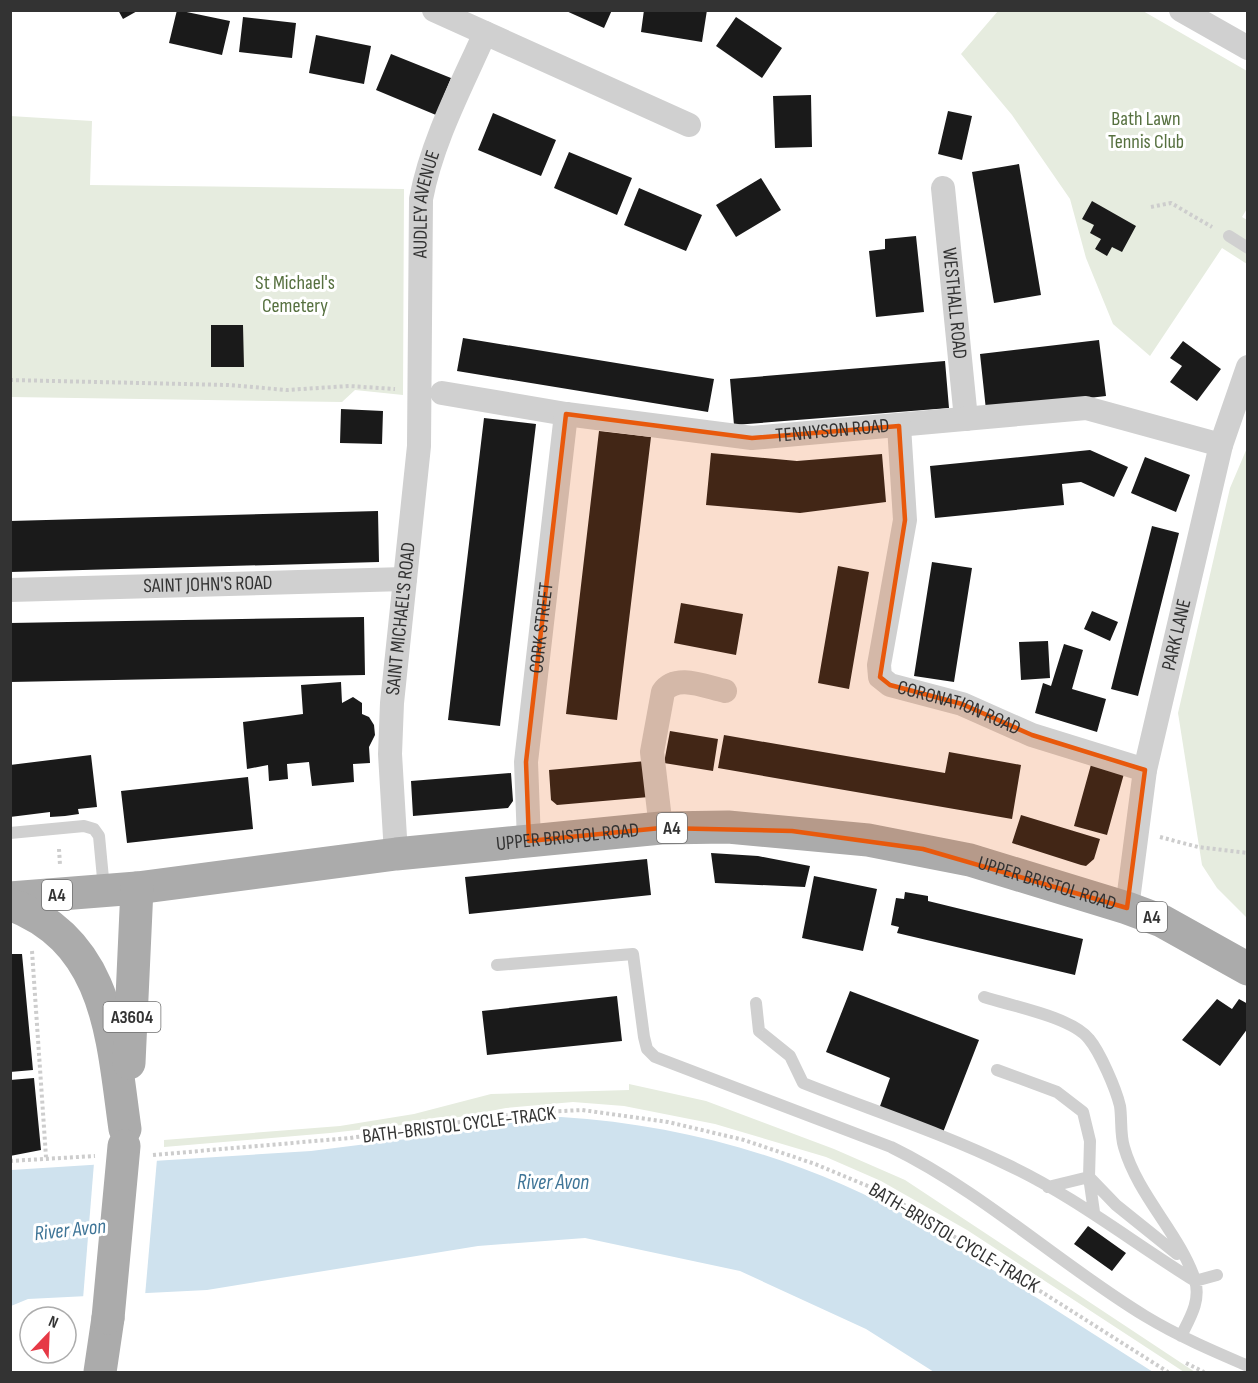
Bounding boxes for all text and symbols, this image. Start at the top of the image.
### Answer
park label: Bath Lawn Tennis Club [1108,107,1184,154]
street label: AUDLEY AVENUE [408,147,445,259]
street label: WESTHALL ROAD [937,247,972,360]
park label: St Michael's Cemetery [255,271,335,318]
street label: TENNYSON ROAD [774,414,890,448]
street label: SAINT MICHAEL'S ROAD [381,541,421,696]
street label: SAINT JOHN'S ROAD [143,571,273,598]
street label: CORK STREET [524,581,559,675]
street label: PARK LANE [1157,597,1197,673]
street label: CORONATION ROAD [895,675,1024,740]
road number: A4 [657,813,687,843]
street label: UPPER BRISTOL ROAD [495,818,640,856]
street label: UPPER BRISTOL ROAD [975,851,1119,916]
road number: A4 [42,880,72,910]
road number: A4 [1137,902,1167,932]
road number: A3604 [104,1002,160,1032]
street label: BATH-BRISTOL CYCLE-TRACK [361,1101,557,1149]
water label: River Avon [517,1170,589,1195]
street label: BATH-BRISTOL CYCLE-TRACK [864,1178,1044,1298]
water label: River Avon [33,1214,107,1246]
north arrow [18,1305,78,1365]
text: N [46,1312,61,1333]

